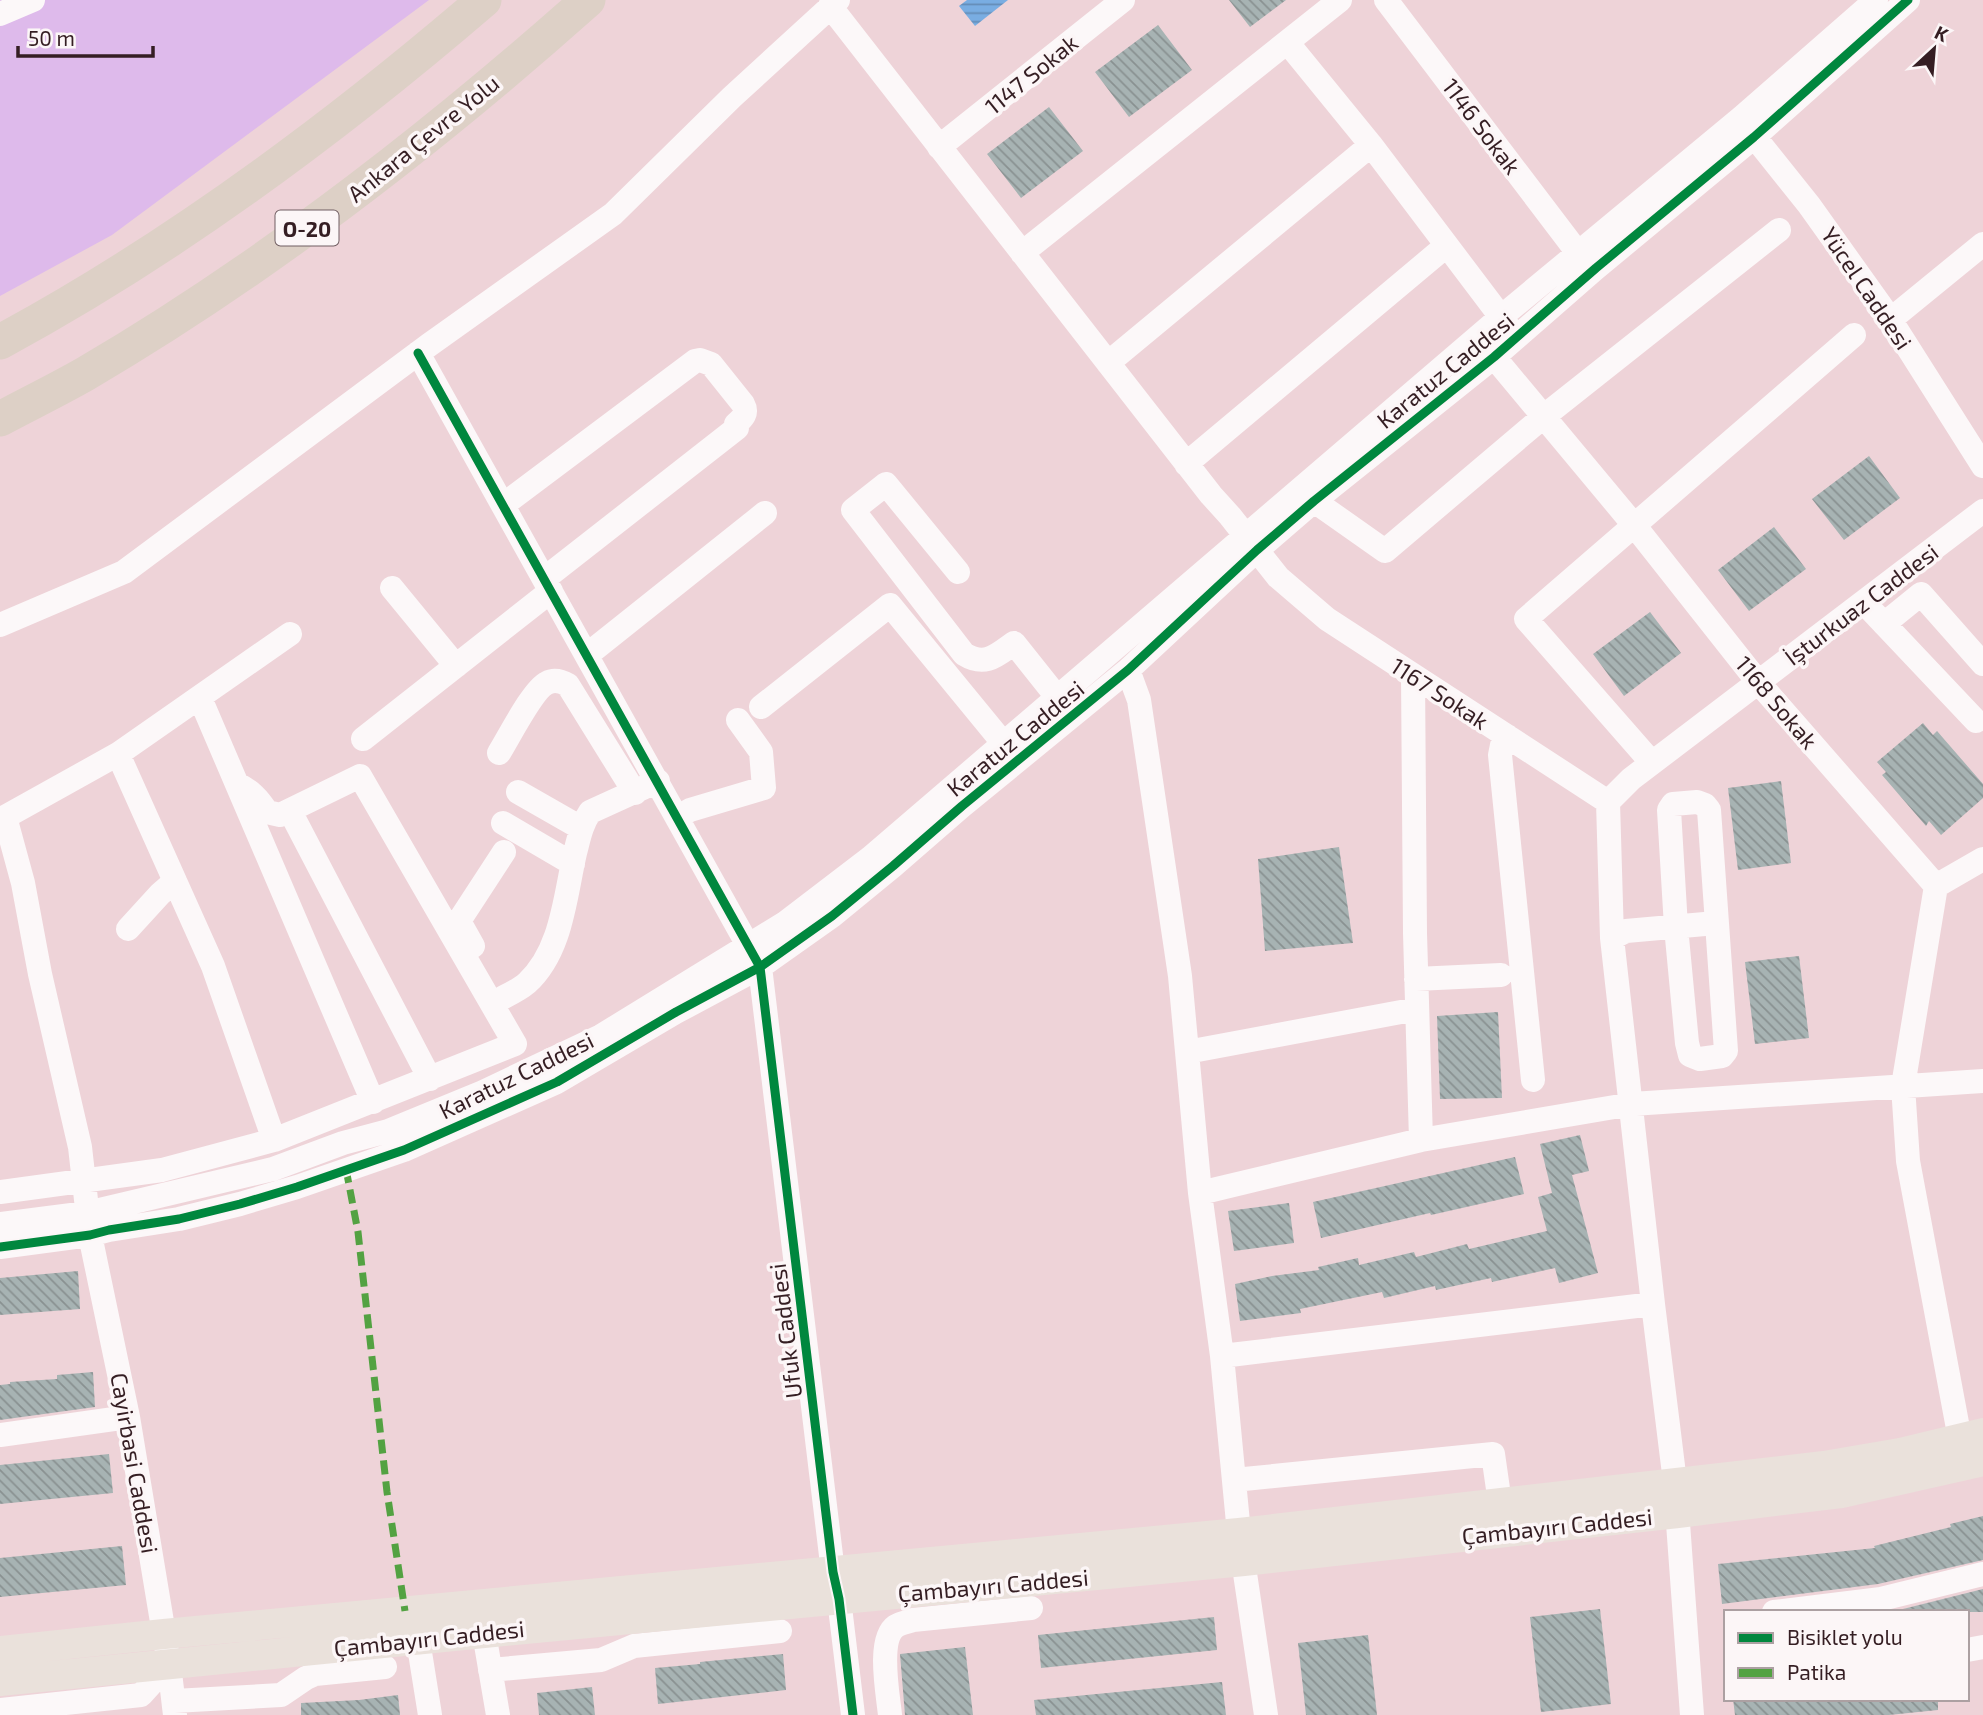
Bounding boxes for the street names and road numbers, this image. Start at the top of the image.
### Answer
street label: 1147 Sokak [979,28,1083,120]
street label: Ankara Çevre Yolu [342,68,505,208]
street label: 1146 Sokak [1437,73,1527,180]
road number: O-20 [276,210,338,246]
street label: Yücel Caddesi [1816,221,1918,355]
street label: Karatuz Caddesi [1371,306,1519,434]
street label: İşturkuaz Caddesi [1779,537,1944,672]
street label: 1168 Sokak [1730,650,1824,754]
street label: 1167 Sokak [1386,651,1494,735]
street label: Karatuz Caddesi [941,674,1089,802]
street label: Karatuz Caddesi [434,1025,598,1125]
street label: Ufuk Caddesi [763,1262,807,1400]
street label: Cayirbasi Caddesi [105,1370,165,1556]
street label: Çambayırı Caddesi [1460,1502,1654,1551]
street label: Çambayırı Caddesi [896,1563,1090,1608]
street label: Çambayırı Caddesi [332,1614,526,1663]

